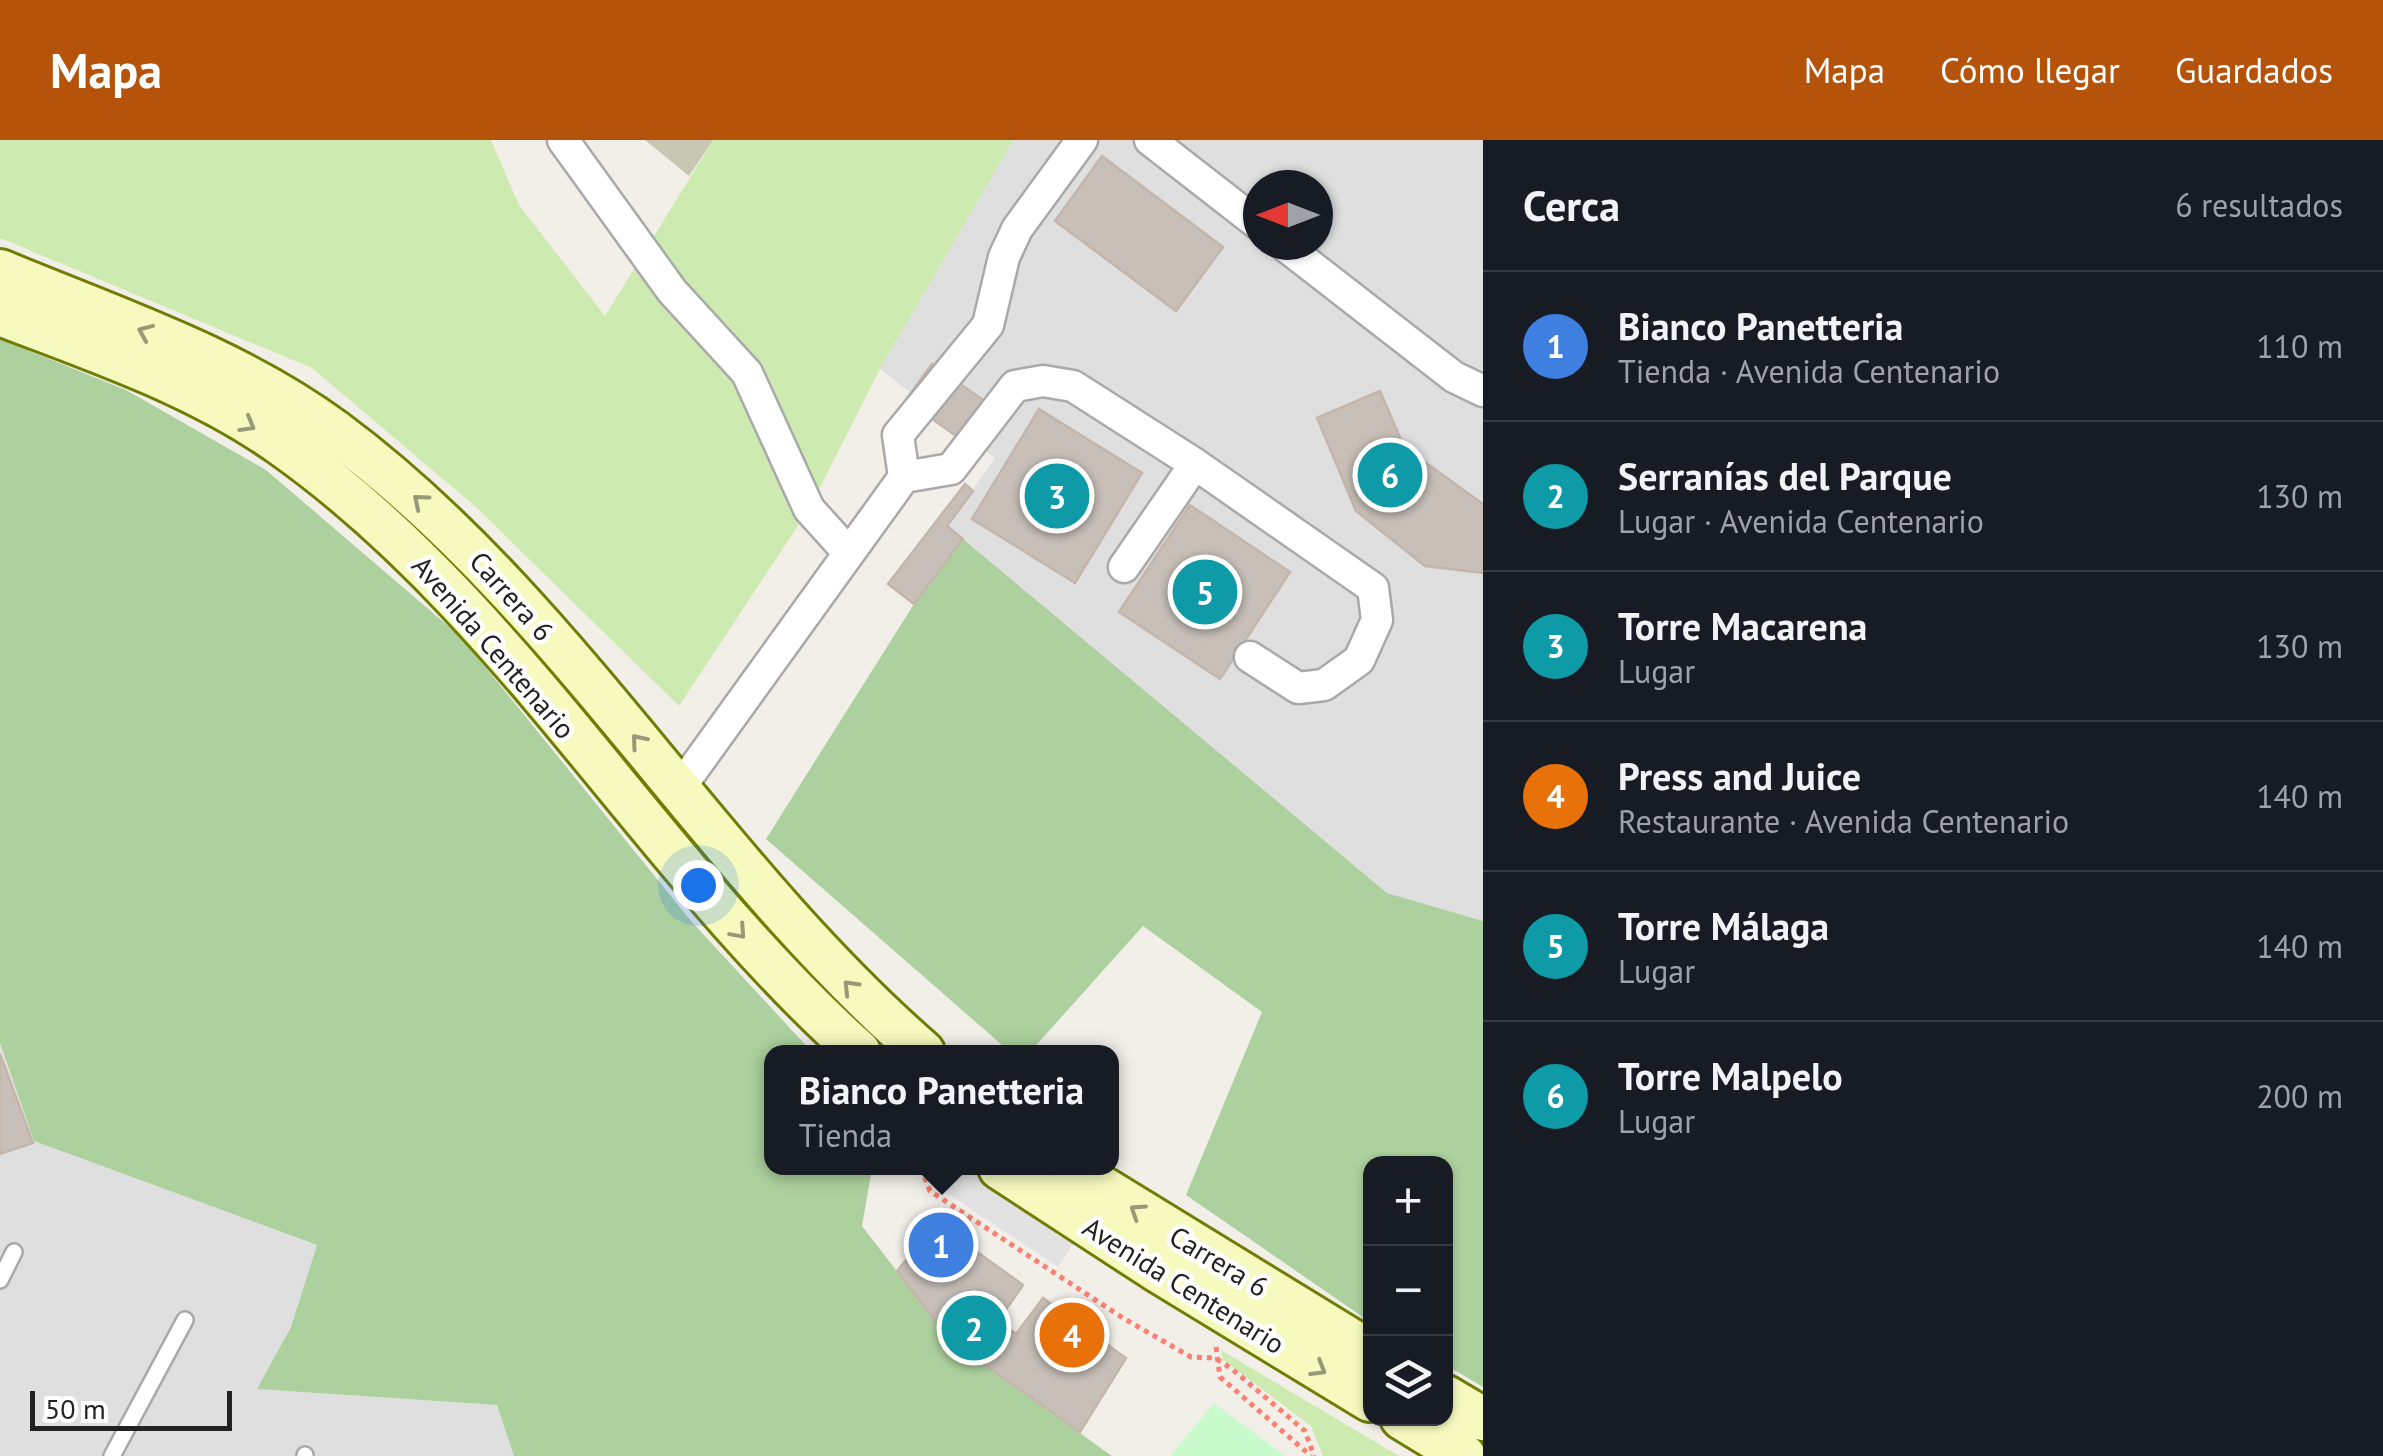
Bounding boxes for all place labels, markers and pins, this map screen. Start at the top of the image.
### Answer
pin: 6 [1358,438,1422,512]
pin: 3 [1024,458,1090,534]
pin: 5 [1172,554,1238,630]
pin: 1 [908,1208,974,1282]
pin: 2 [942,1290,1006,1366]
pin: 4 [1040,1298,1104,1372]

